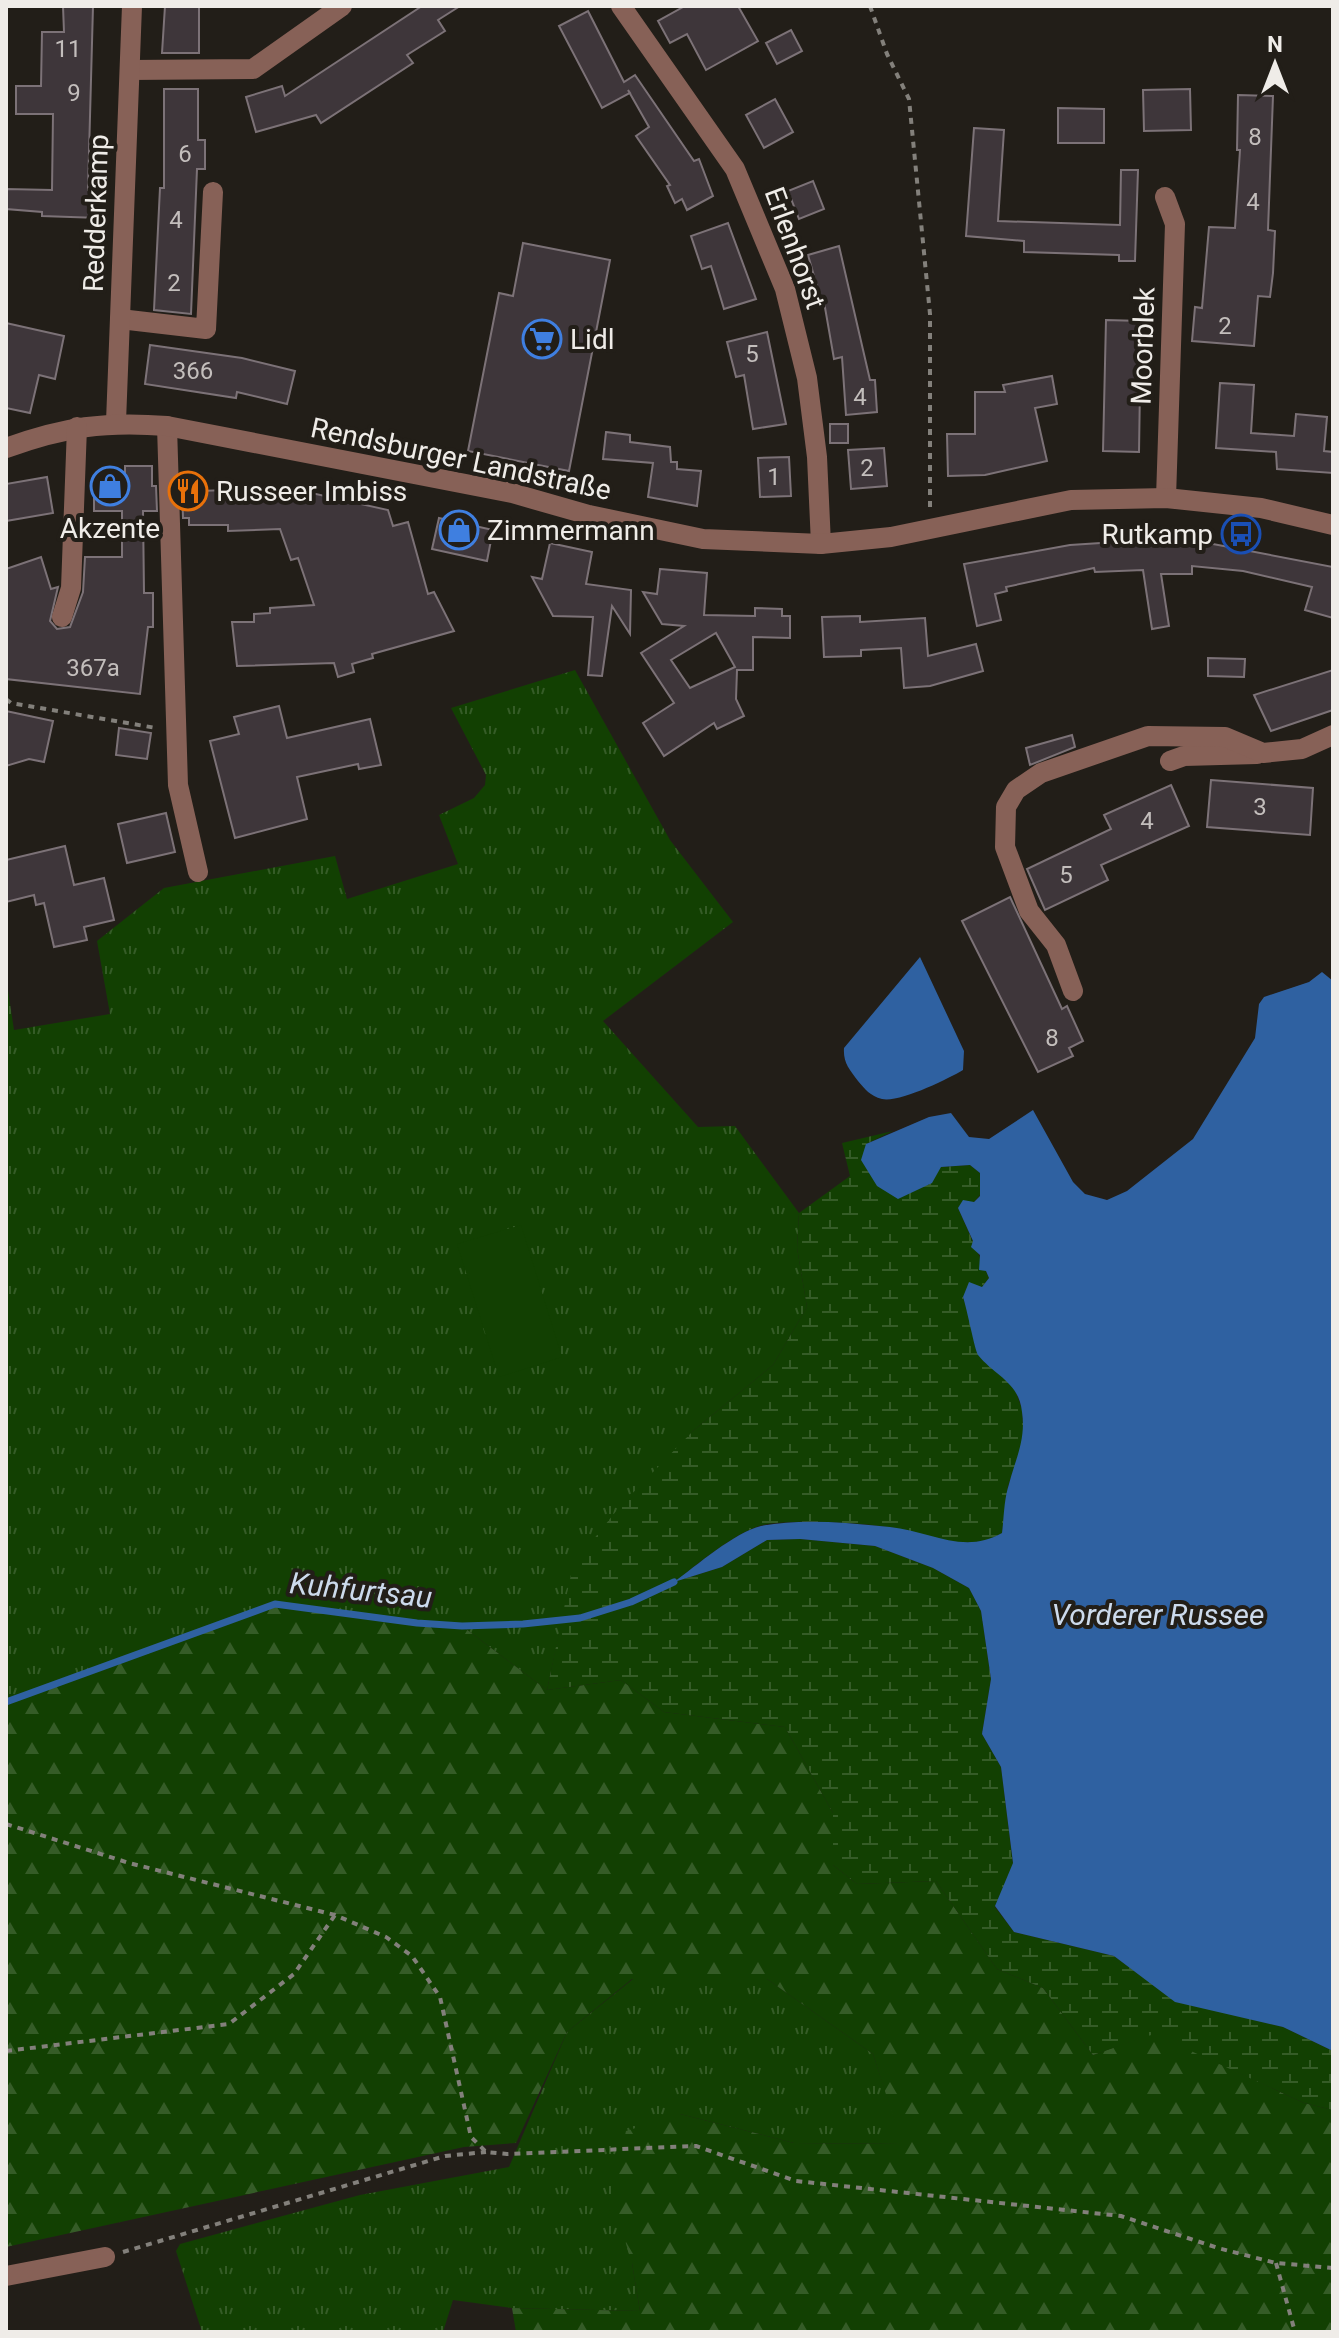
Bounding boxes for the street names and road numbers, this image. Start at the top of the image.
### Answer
street label: Redderkamp [77,134,115,292]
street label: Erlenhorst [758,183,832,313]
street label: Moorblek [1124,286,1162,405]
street label: Rendsburger Landstraße [308,411,614,507]

